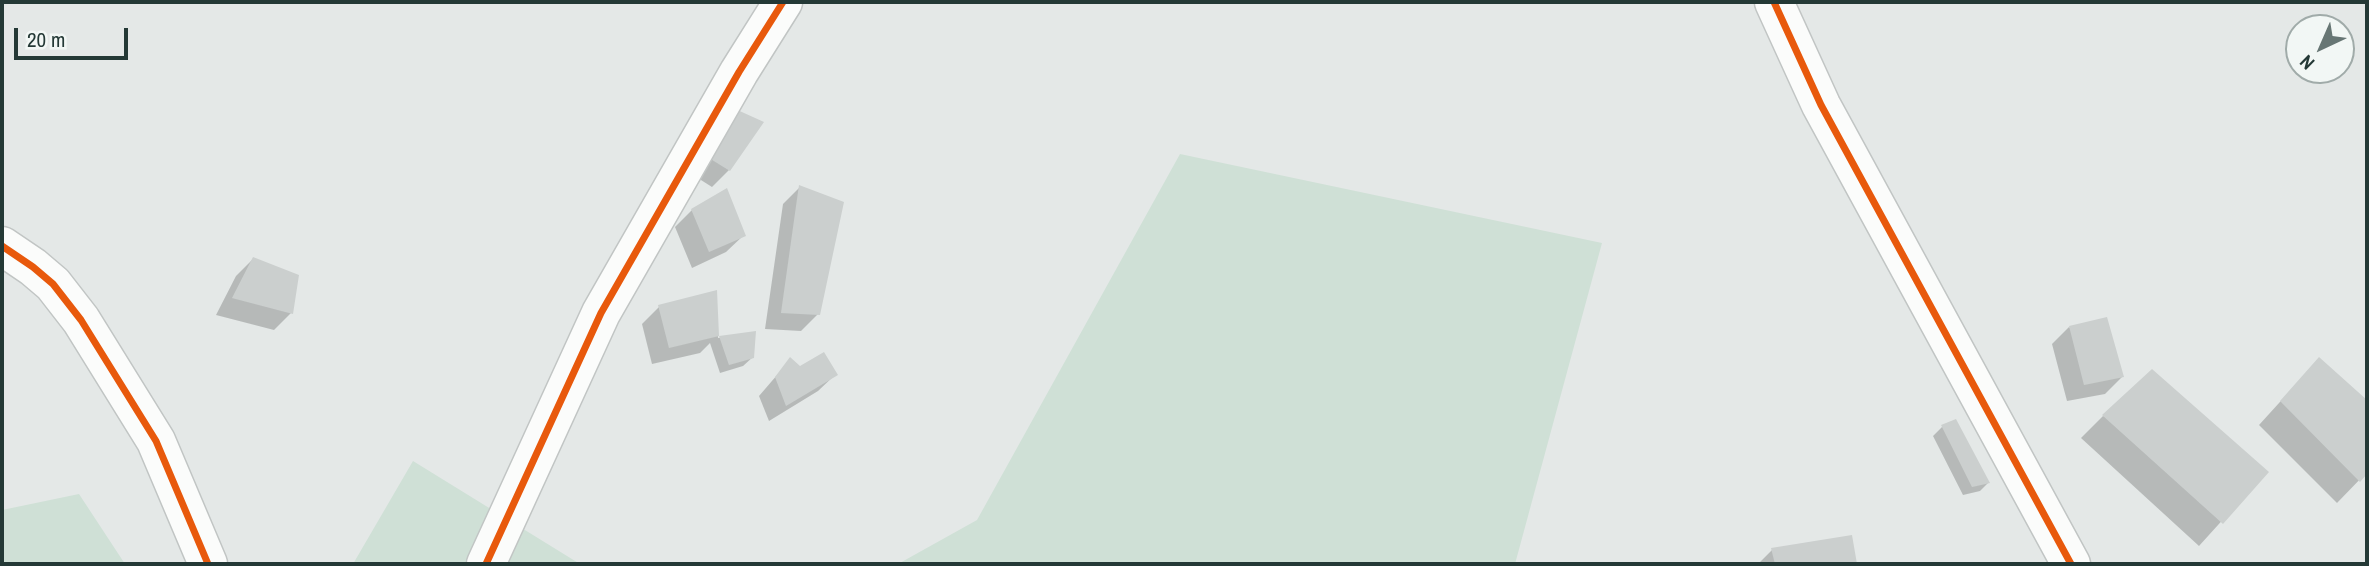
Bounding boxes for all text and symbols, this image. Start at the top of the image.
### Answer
scale bar [18,14,131,58]
north arrow [2285,14,2355,84]
text: 20 m [27,25,65,54]
text: N [2294,49,2320,76]

